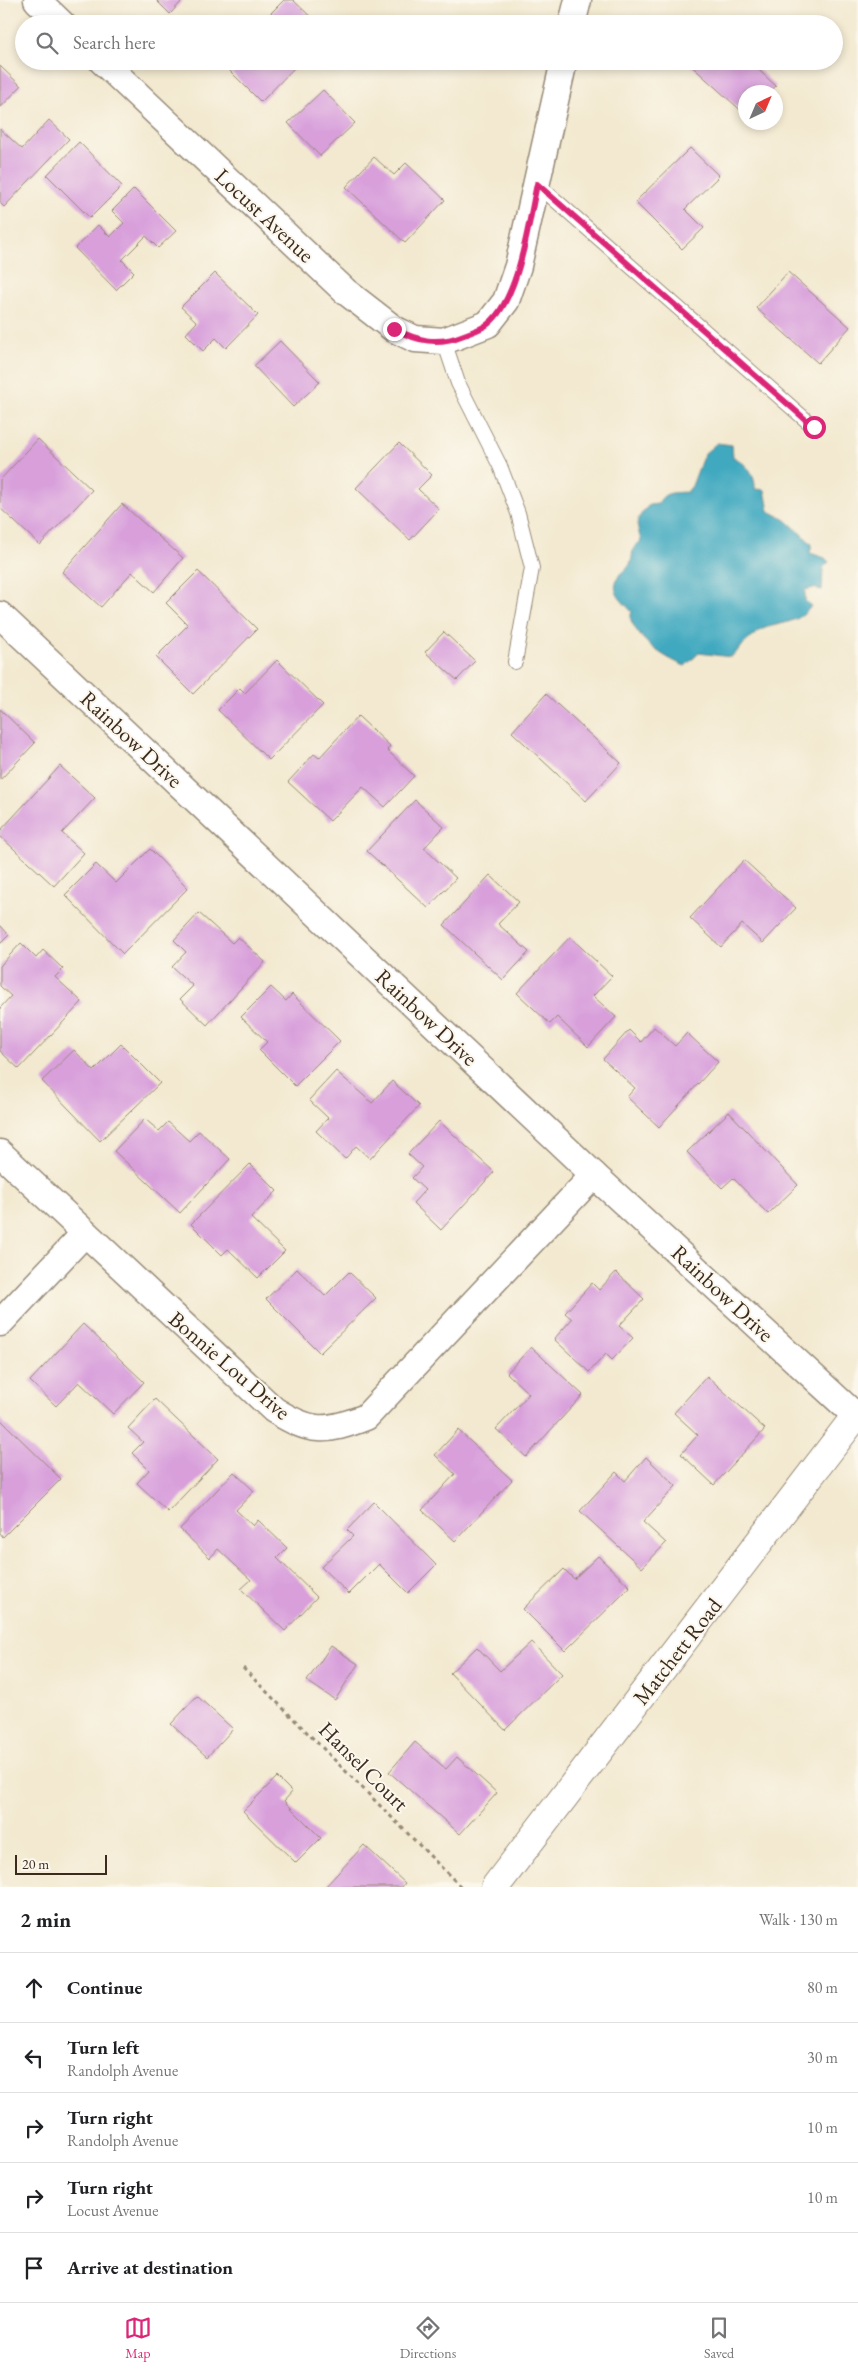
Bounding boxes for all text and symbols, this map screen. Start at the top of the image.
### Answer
search box [15,15,843,70]
icon: search [33,29,61,57]
text: Search here [73,30,155,55]
north arrow [738,85,783,130]
street label: Locust Avenue [209,162,321,269]
route end [383,318,406,341]
route start [803,416,826,439]
street label: Rainbow Drive [74,684,189,795]
street label: Rainbow Drive [369,962,484,1073]
street label: Rainbow Drive [665,1238,780,1349]
street label: Bonnie Lou Drive [163,1305,297,1426]
street label: Matchett Road [627,1591,729,1711]
street label: Hansel Court [312,1715,415,1818]
scale bar [15,1852,108,1875]
text: 20 m [22,1855,49,1873]
text: 2 min [20,1906,71,1933]
text: Walk · 130 m [759,1909,838,1930]
icon: ahead [20,1974,48,2002]
text: Continue [67,1975,142,2000]
text: 80 m [807,1977,838,1998]
text: Turn left [67,2035,139,2060]
icon: left [20,2044,48,2072]
text: 30 m [807,2047,838,2068]
text: Randolph Avenue [67,2060,178,2081]
text: Turn right [67,2105,153,2130]
icon: right [20,2114,48,2142]
text: 10 m [807,2117,838,2138]
text: Randolph Avenue [67,2130,178,2151]
text: Turn right [67,2175,153,2200]
icon: right [20,2184,48,2212]
text: 10 m [807,2187,838,2208]
text: Locust Avenue [67,2200,159,2221]
icon: arrive [20,2254,48,2282]
text: Arrive at destination [67,2255,233,2280]
tab: Map [124,2314,152,2362]
tab: Directions [400,2314,456,2362]
tab: Saved [704,2314,734,2362]

